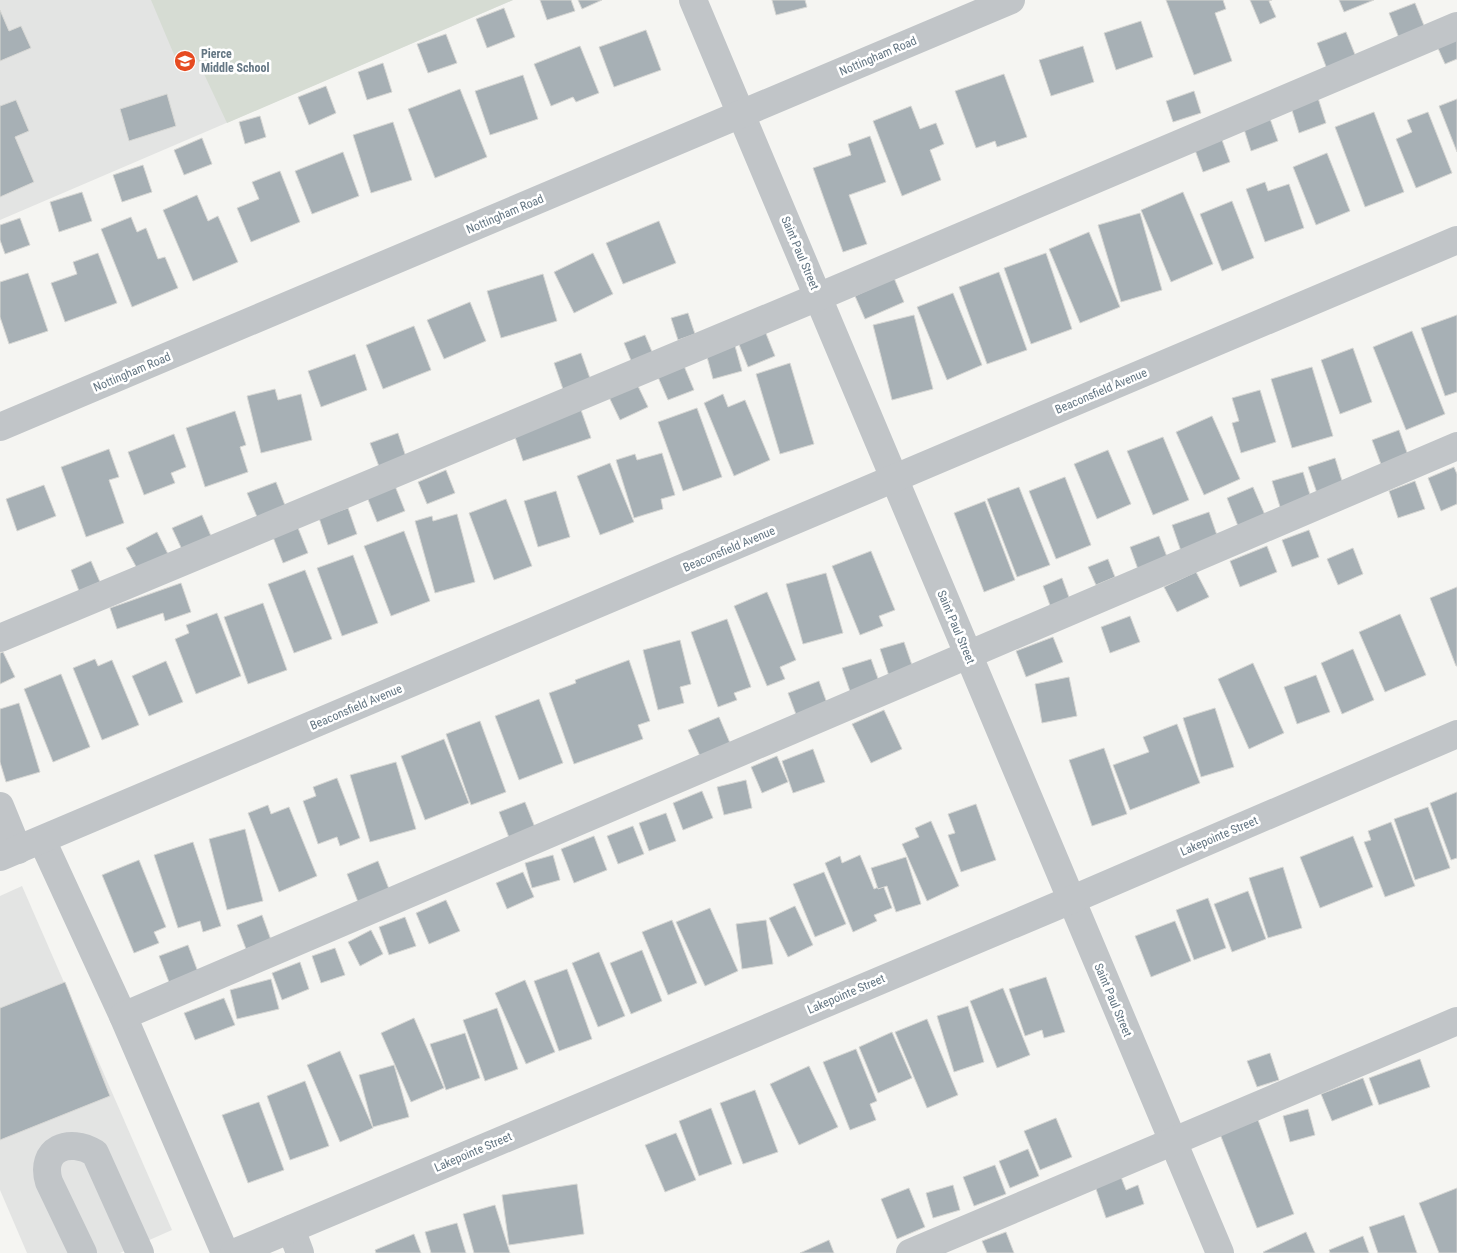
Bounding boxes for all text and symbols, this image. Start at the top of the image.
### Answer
street label: Nottingham Road [837,33,919,79]
place label: Pierce Middle School [201,47,269,75]
school or university icon: Pierce Middle School [173,49,197,73]
street label: Nottingham Road [464,191,546,237]
street label: Saint Paul Street [778,214,822,292]
street label: Nottingham Road [91,349,173,395]
street label: Beaconsfield Avenue [1053,365,1149,417]
street label: Beaconsfield Avenue [681,523,777,575]
street label: Saint Paul Street [934,588,978,666]
street label: Beaconsfield Avenue [308,681,404,733]
street label: Lakepointe Street [1178,813,1260,859]
street label: Saint Paul Street [1091,961,1135,1039]
street label: Lakepointe Street [805,971,887,1017]
street label: Lakepointe Street [432,1129,514,1175]

